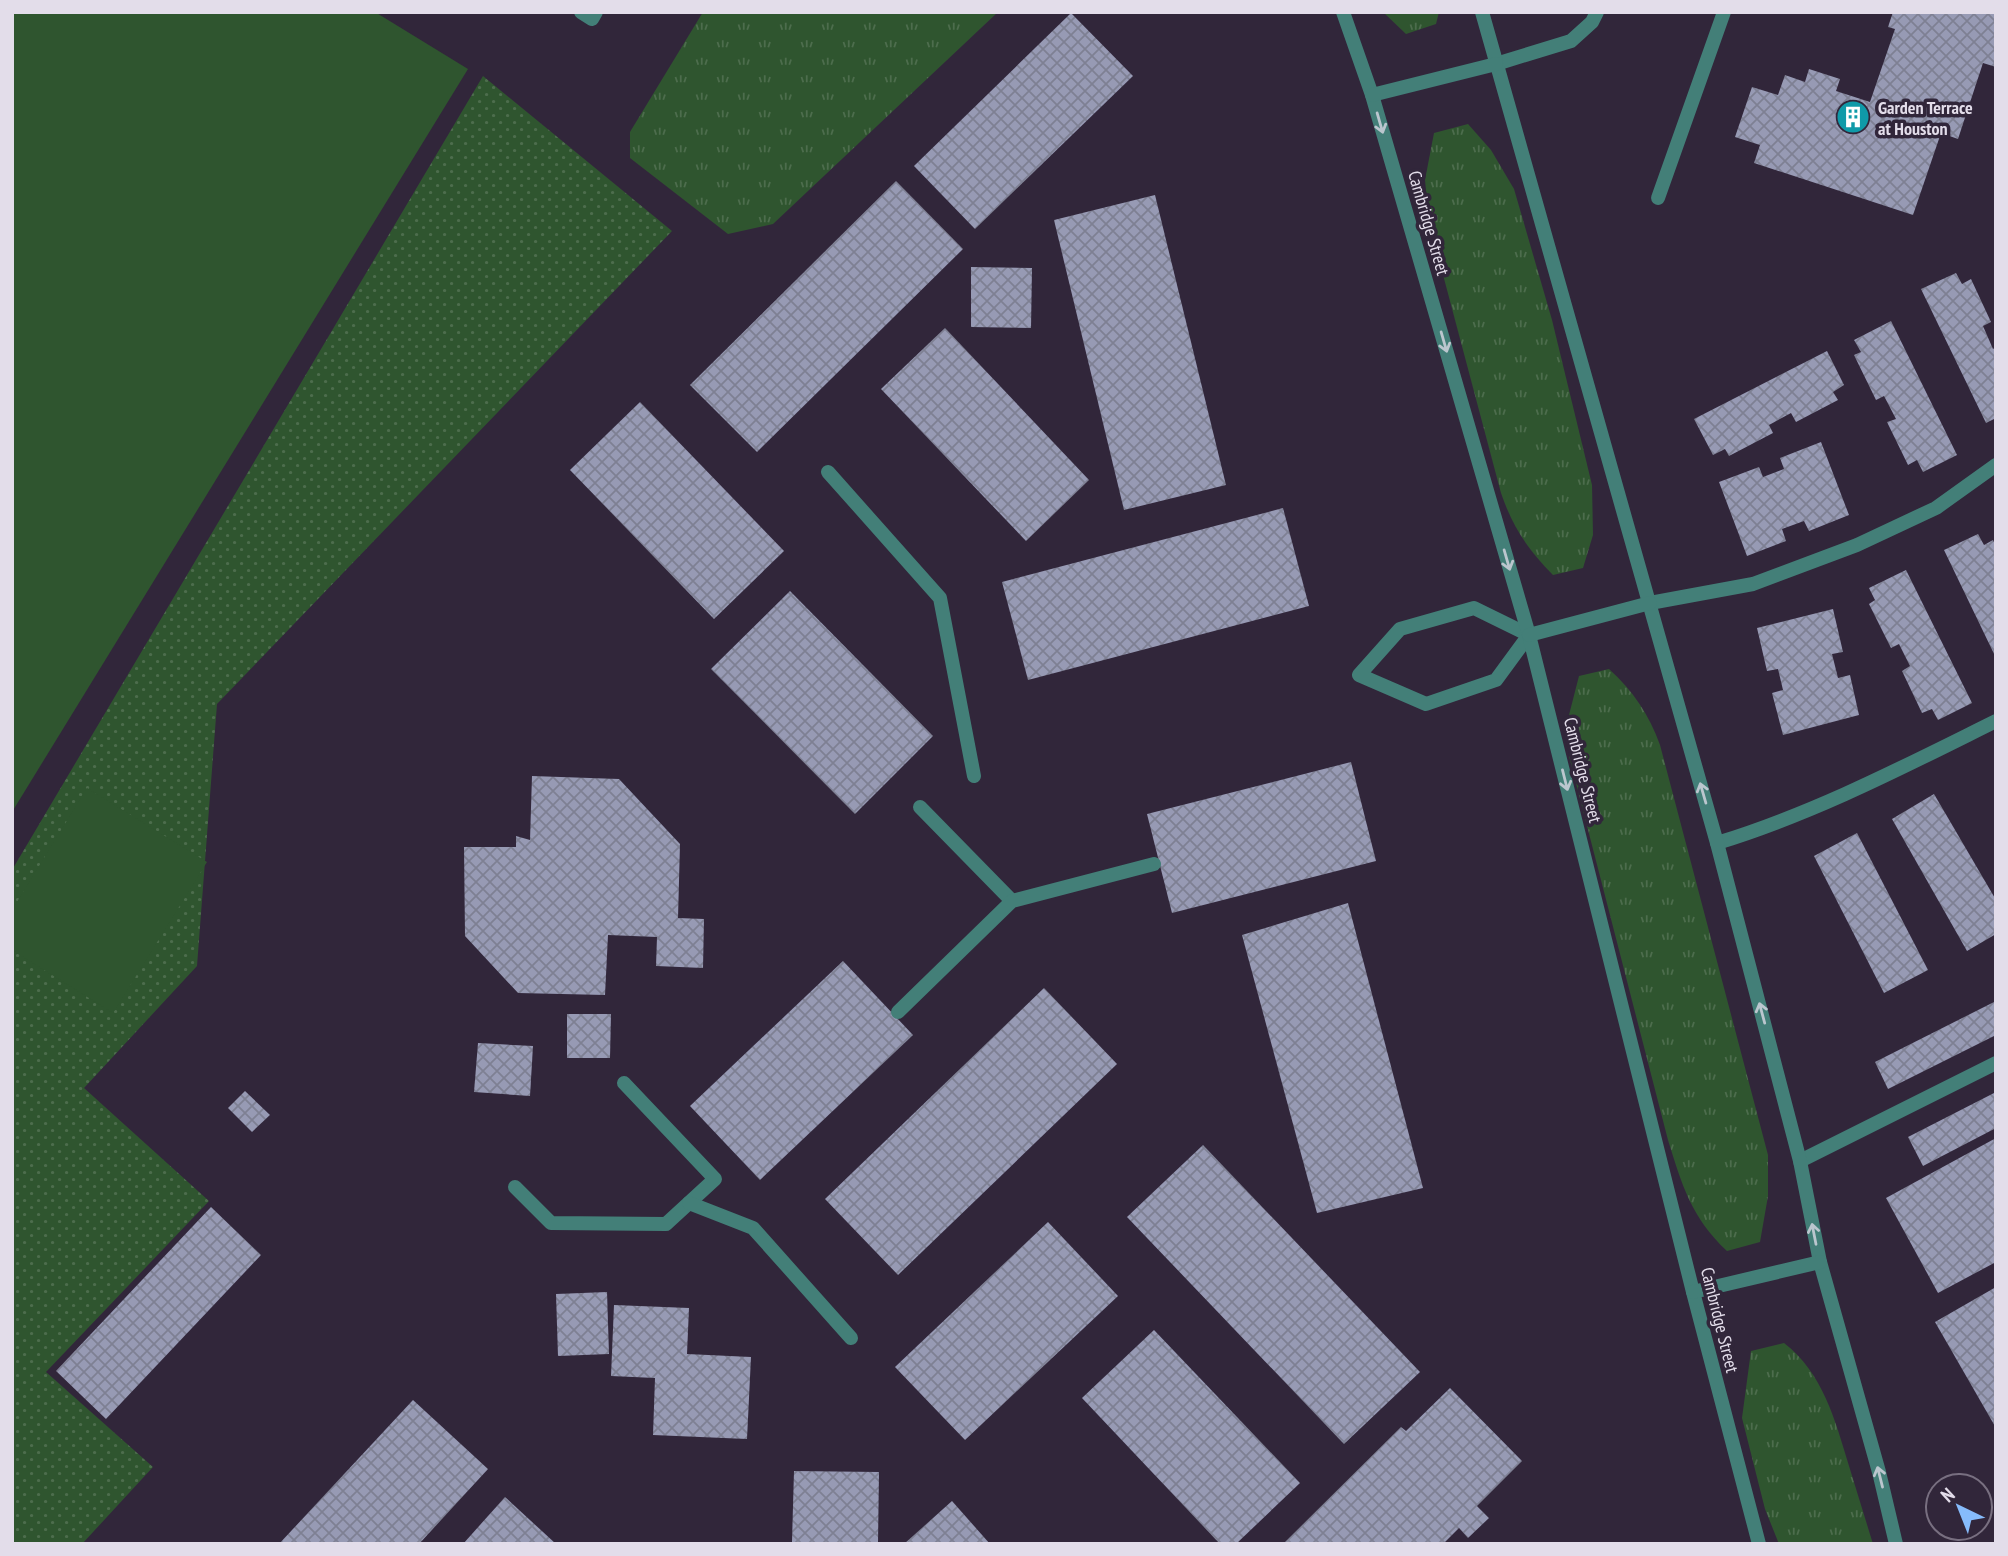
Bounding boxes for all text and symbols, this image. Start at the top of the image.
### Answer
place label: Garden Terrace at Houston [1878,96,1973,140]
building icon: Garden Terrace at Houston [1834,98,1872,136]
one-way arrow [1374,112,1387,134]
street label: Cambridge Street [1403,168,1455,278]
one-way arrow [1438,331,1451,353]
one-way arrow [1502,549,1515,571]
street label: Cambridge Street [1559,715,1607,825]
one-way arrow [1559,768,1572,791]
one-way arrow [1696,782,1709,804]
one-way arrow [1755,1002,1768,1025]
one-way arrow [1807,1223,1821,1246]
street label: Cambridge Street [1696,1265,1744,1375]
one-way arrow [1873,1467,1886,1489]
north arrow [1924,1472,1994,1542]
text: N [1935,1482,1959,1507]

